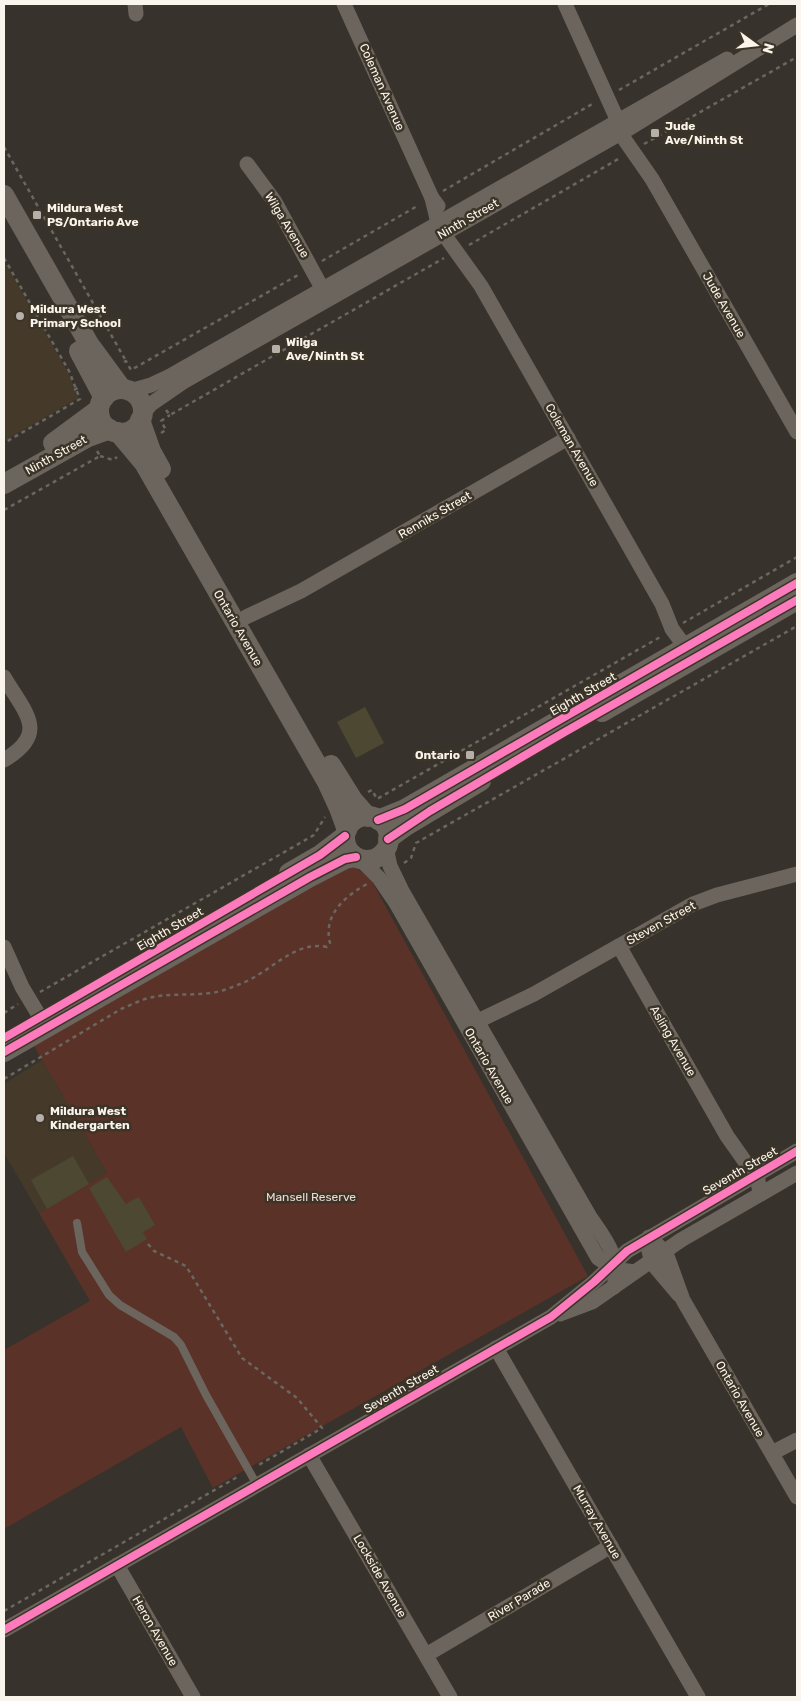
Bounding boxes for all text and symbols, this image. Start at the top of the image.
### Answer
north arrow [731,20,781,70]
street label: Coleman Avenue [357,41,408,133]
text: N [759,41,778,55]
place label: Jude Ave/Ninth St [665,119,744,147]
marker: Jude Ave/Ninth St [649,127,661,139]
street label: Wilga Avenue [262,190,312,261]
street label: Ninth Street [435,196,501,242]
place label: Mildura West PS/Ontario Ave [47,201,139,229]
marker: Mildura West PS/Ontario Ave [31,209,43,221]
street label: Jude Avenue [700,270,749,340]
place label: Mildura West Primary School [30,302,121,330]
marker: Mildura West Primary School [14,310,26,322]
place label: Wilga Ave/Ninth St [286,335,365,363]
marker: Wilga Ave/Ninth St [270,343,282,355]
street label: Coleman Avenue [543,401,602,489]
street label: Ninth Street [23,432,89,478]
street label: Renniks Street [396,488,474,542]
street label: Ontario Avenue [211,587,266,669]
street label: Eighth Street [547,669,619,719]
place label: Ontario [415,748,460,762]
marker: Ontario [464,749,476,761]
street label: Steven Street [624,898,698,948]
street label: Eighth Street [134,904,206,954]
street label: Asling Avenue [647,1003,699,1079]
street label: Ontario Avenue [462,1025,517,1107]
place label: Mildura West Kindergarten [50,1104,130,1132]
marker: Mildura West Kindergarten [34,1112,46,1124]
street label: Seventh Street [700,1144,780,1198]
park label: Mansell Reserve [266,1190,356,1204]
street label: Ontario Avenue [713,1358,768,1440]
street label: Seventh Street [361,1362,441,1416]
street label: Murray Avenue [570,1482,624,1562]
street label: Lockside Avenue [350,1532,410,1620]
street label: River Parade [485,1576,553,1624]
street label: Heron Avenue [129,1593,181,1669]

